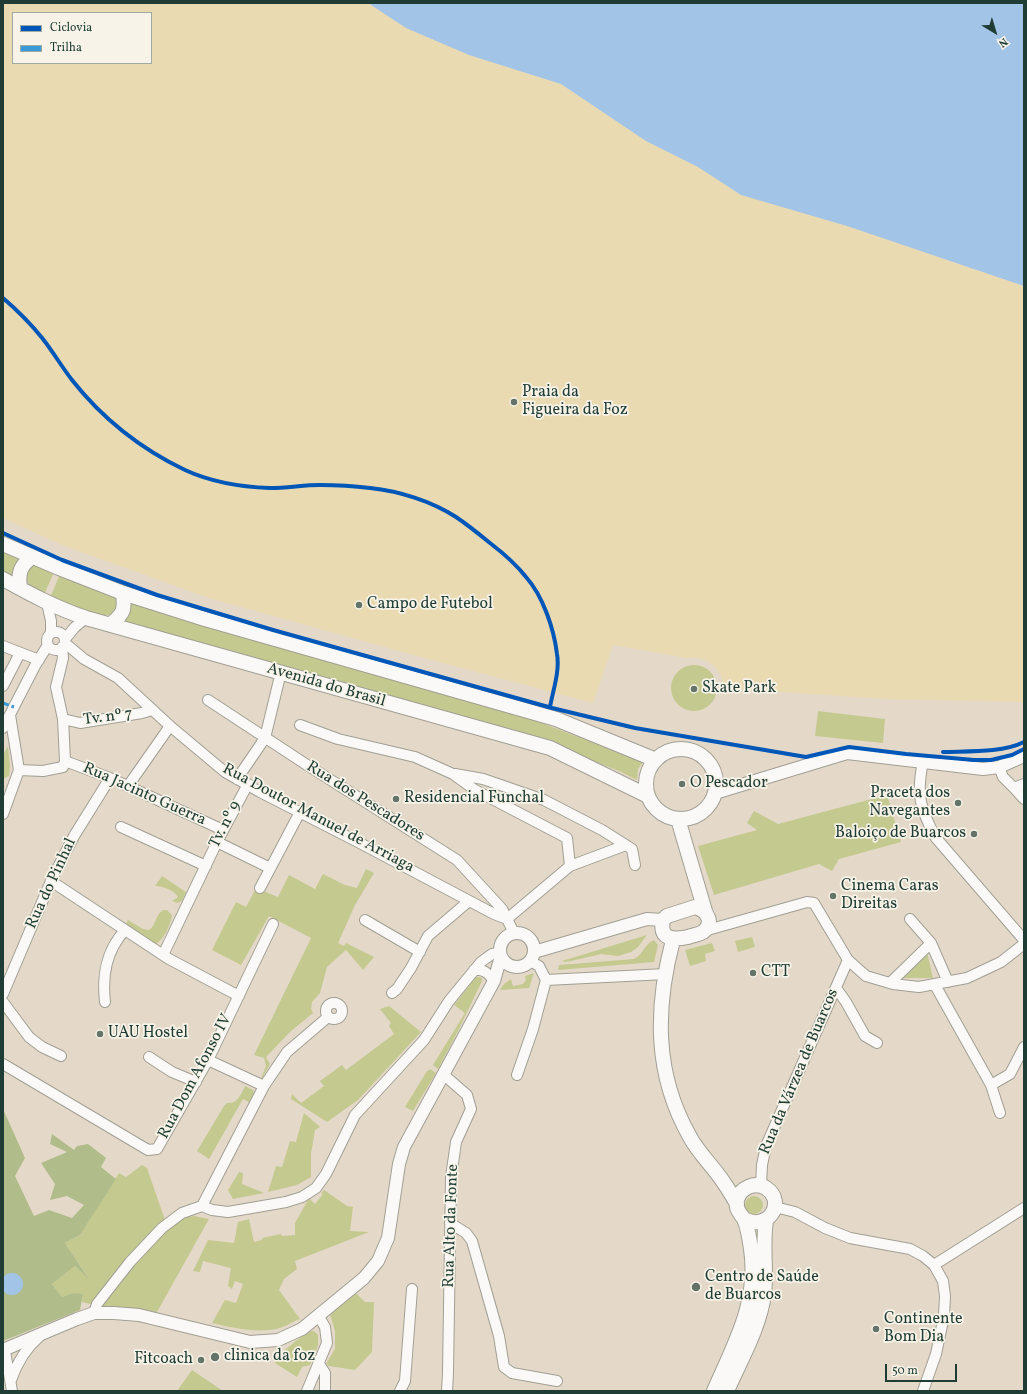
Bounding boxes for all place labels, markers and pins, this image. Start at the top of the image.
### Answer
place label: Praia da Figueira da Foz [522,383,628,421]
marker: Praia da Figueira da Foz [509,397,519,407]
place label: Campo de Futebol [367,595,493,615]
marker: Campo de Futebol [354,600,364,610]
place label: Skate Park [702,679,776,699]
marker: Skate Park [689,684,699,694]
place label: O Pescador [690,774,768,794]
marker: O Pescador [677,779,687,789]
place label: Praceta dos Navegantes [869,784,950,822]
place label: Residencial Funchal [404,789,544,809]
marker: Residencial Funchal [391,794,401,804]
marker: Praceta dos Navegantes [953,798,963,808]
place label: Baloiço de Buarcos [835,824,966,844]
marker: Baloiço de Buarcos [969,829,979,839]
place label: Cinema Caras Direitas [841,877,939,915]
marker: Cinema Caras Direitas [828,891,838,901]
place label: CTT [761,963,790,983]
marker: CTT [748,968,758,978]
place label: UAU Hostel [108,1024,188,1044]
marker: UAU Hostel [95,1029,105,1039]
place label: Centro de Saúde de Buarcos [705,1268,819,1306]
marker: Centro de Saúde de Buarcos [690,1281,702,1293]
place label: Continente Bom Dia [884,1310,963,1348]
marker: Continente Bom Dia [871,1324,881,1334]
place label: clinica da foz [224,1347,315,1367]
place label: Fitcoach [134,1350,193,1370]
marker: clinica da foz [209,1351,221,1363]
marker: Fitcoach [196,1355,206,1365]

